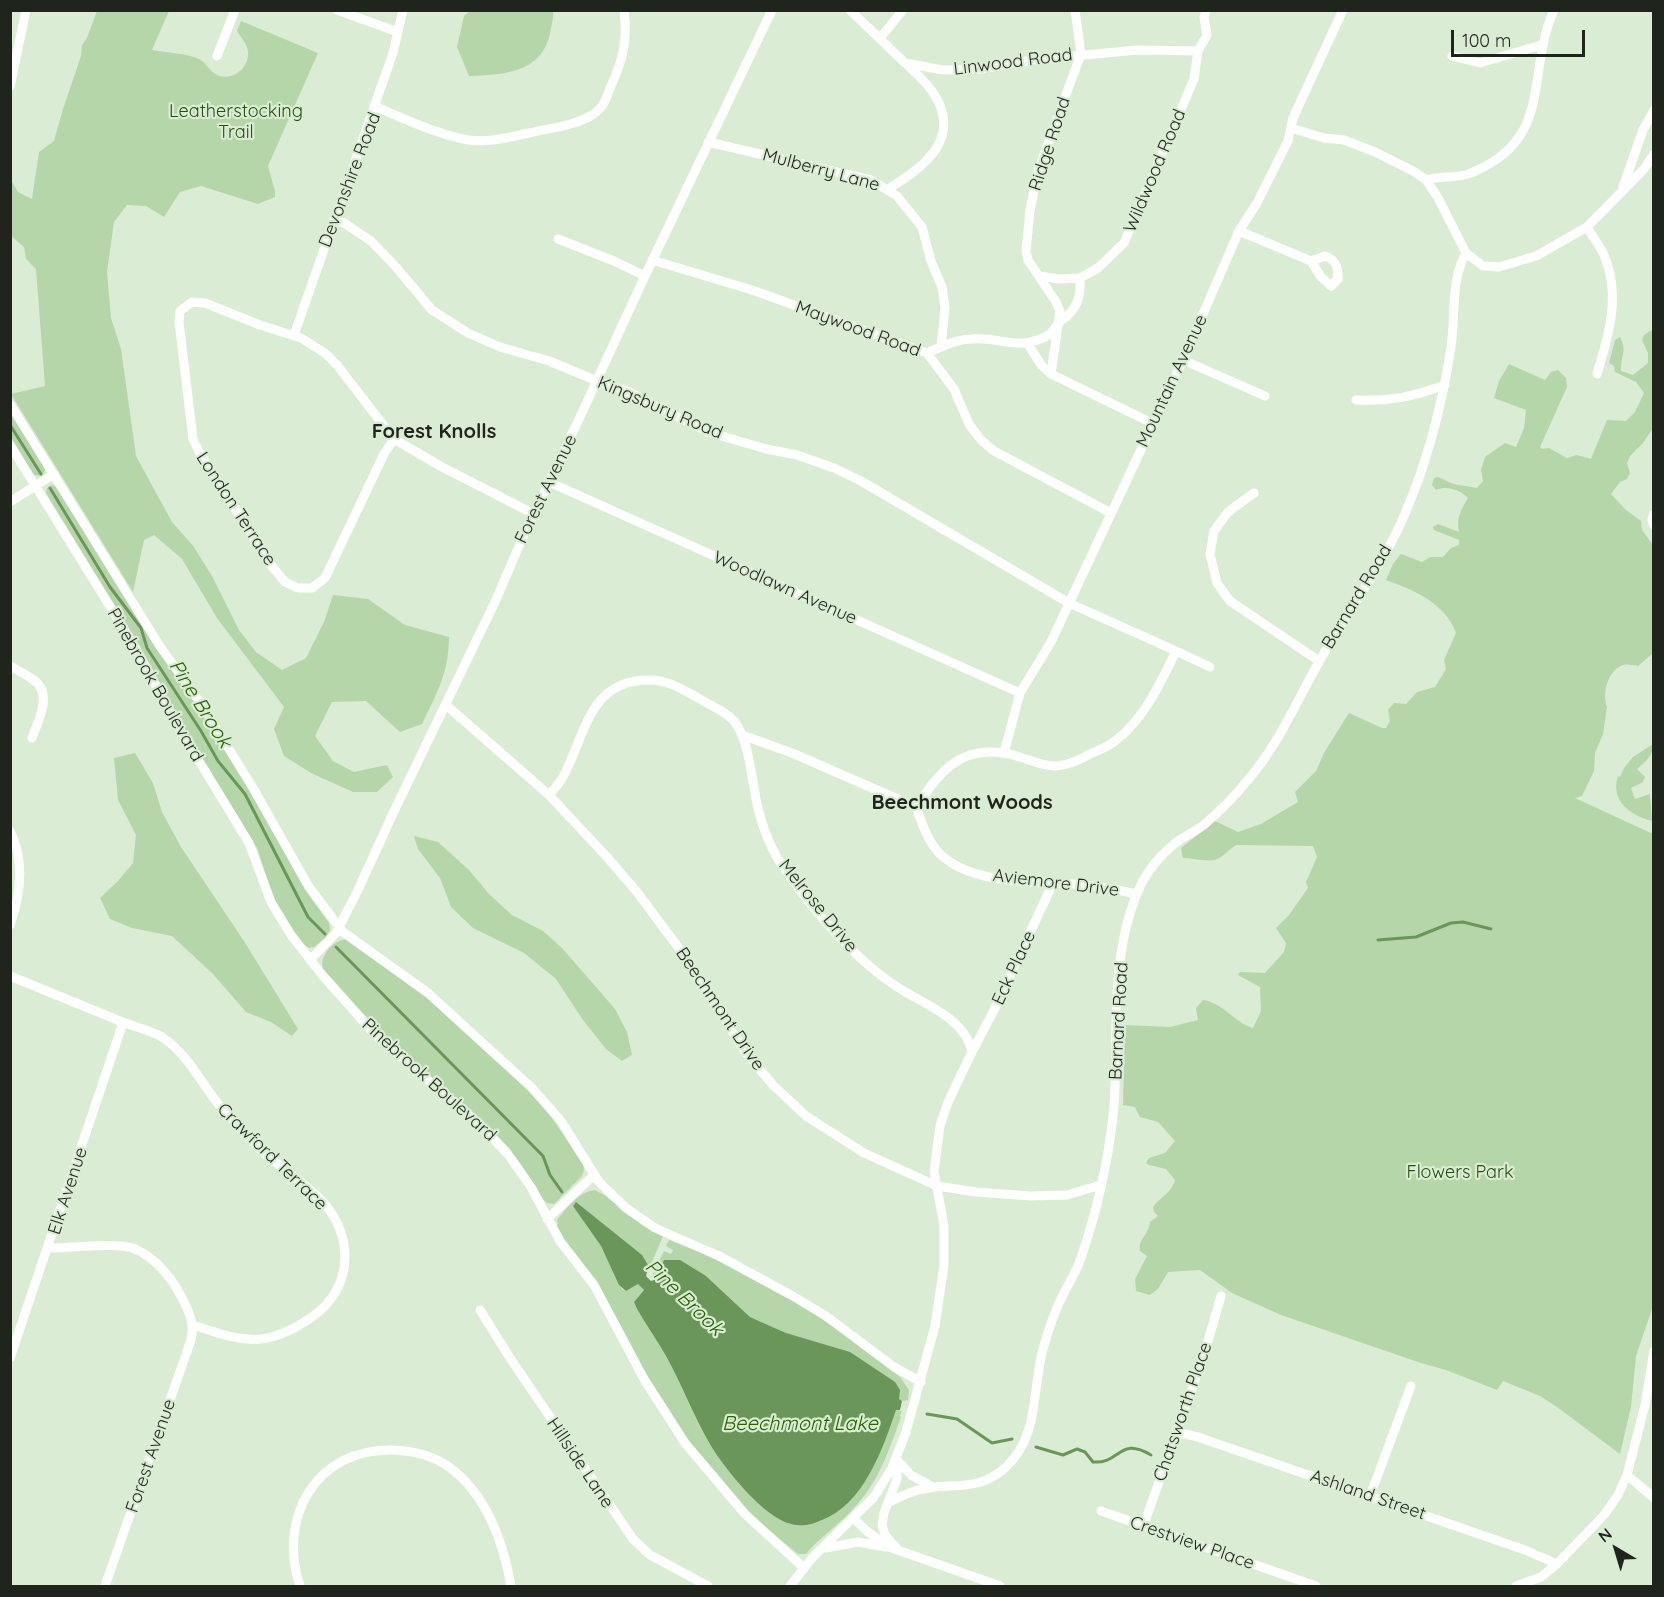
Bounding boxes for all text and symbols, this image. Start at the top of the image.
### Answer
scale bar [1454,18,1588,56]
text: 100 m [1462,29,1511,52]
street label: Linwood Road [952,44,1074,80]
street label: Ridge Road [1025,94,1075,194]
park label: Leatherstocking Trail [169,101,303,144]
street label: Wildwood Road [1119,106,1191,236]
street label: Devonshire Road [314,110,386,250]
street label: Mulberry Lane [760,144,882,196]
street label: Maywood Road [792,296,924,362]
street label: Mountain Avenue [1132,311,1212,451]
street label: Kingsbury Road [594,372,726,444]
district label: Forest Knolls [372,420,496,444]
street label: Forest Avenue [510,431,582,547]
street label: London Terrace [191,448,281,570]
street label: Barnard Road [1317,541,1397,653]
street label: Woodlawn Avenue [710,547,860,629]
street label: Pinebrook Boulevard [102,604,208,766]
water label: Pine Brook [163,655,237,753]
district label: Beechmont Woods [871,791,1053,815]
street label: Melrose Drive [774,855,862,957]
street label: Aviemore Drive [992,865,1120,901]
street label: Eck Place [987,928,1041,1008]
street label: Beechmont Drive [671,943,769,1075]
street label: Barnard Road [1105,962,1133,1080]
street label: Pinebrook Boulevard [357,1014,501,1146]
street label: Crawford Terrace [212,1099,332,1215]
street label: Elk Avenue [44,1145,92,1237]
park label: Flowers Park [1406,1162,1514,1184]
water label: Pine Brook [640,1255,728,1341]
street label: Chatsworth Place [1149,1340,1217,1484]
street label: Forest Avenue [121,1396,181,1516]
water label: Beechmont Lake [722,1412,878,1436]
street label: Hillside Lane [542,1414,618,1512]
street label: Ashland Street [1307,1465,1429,1525]
street label: Crestview Place [1127,1512,1257,1574]
north arrow [1586,1519,1646,1579]
text: N [1594,1523,1616,1546]

